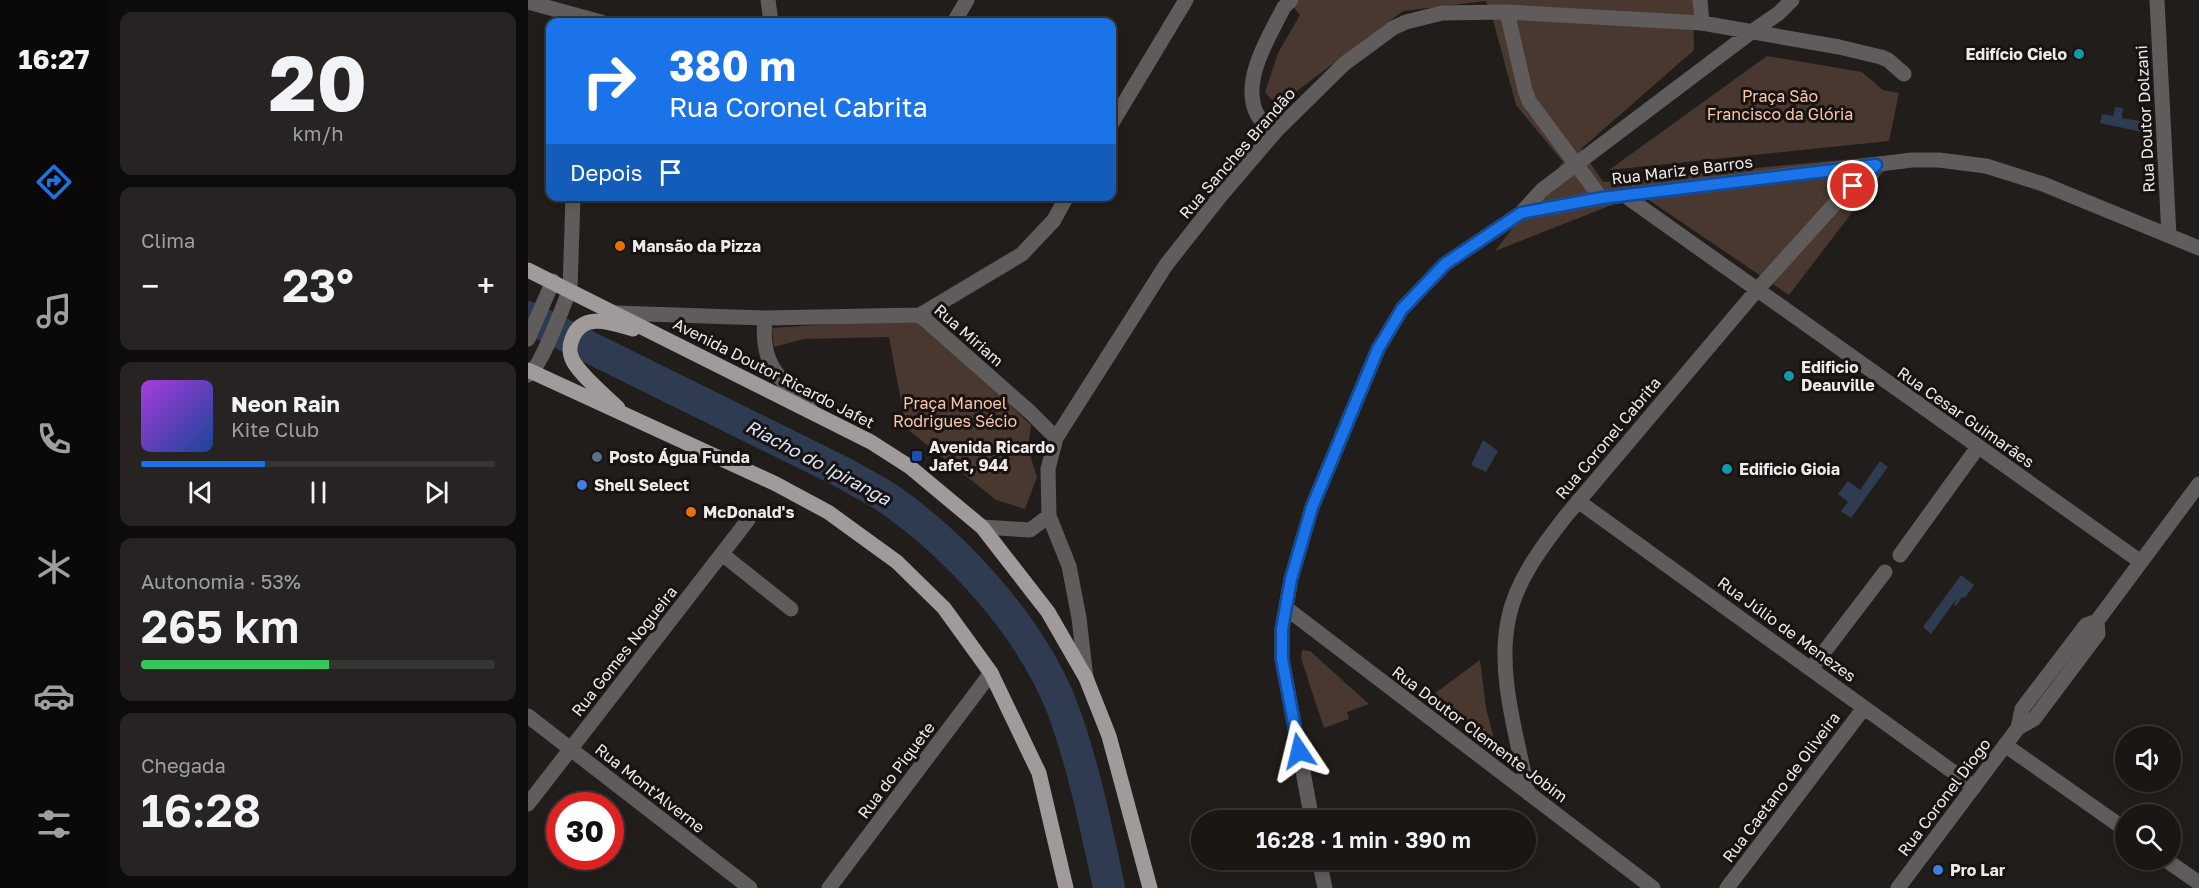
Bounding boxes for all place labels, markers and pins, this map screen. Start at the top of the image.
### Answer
place label: Edifício Cielo [1965,44,2067,64]
marker: Edifício Cielo [2072,47,2086,61]
pin [1827,160,1878,211]
place label: Mansão da Pizza [632,236,761,256]
marker: Mansão da Pizza [613,239,627,253]
place label: Edificio Deauville [1801,357,1875,395]
marker: Edificio Deauville [1782,369,1796,383]
place label: Avenida Ricardo Jafet, 944 [929,437,1055,475]
place label: Posto Água Funda [609,447,750,467]
marker: Avenida Ricardo Jafet, 944 [910,449,924,463]
marker: Posto Água Funda [590,450,604,464]
place label: Edificio Gioia [1739,459,1840,479]
marker: Edificio Gioia [1720,462,1734,476]
place label: Shell Select [594,475,689,495]
marker: Shell Select [575,478,589,492]
place label: McDonald's [703,502,794,522]
marker: McDonald's [684,505,698,519]
place label: Pro Lar [1950,860,2005,880]
marker: Pro Lar [1931,863,1945,877]

